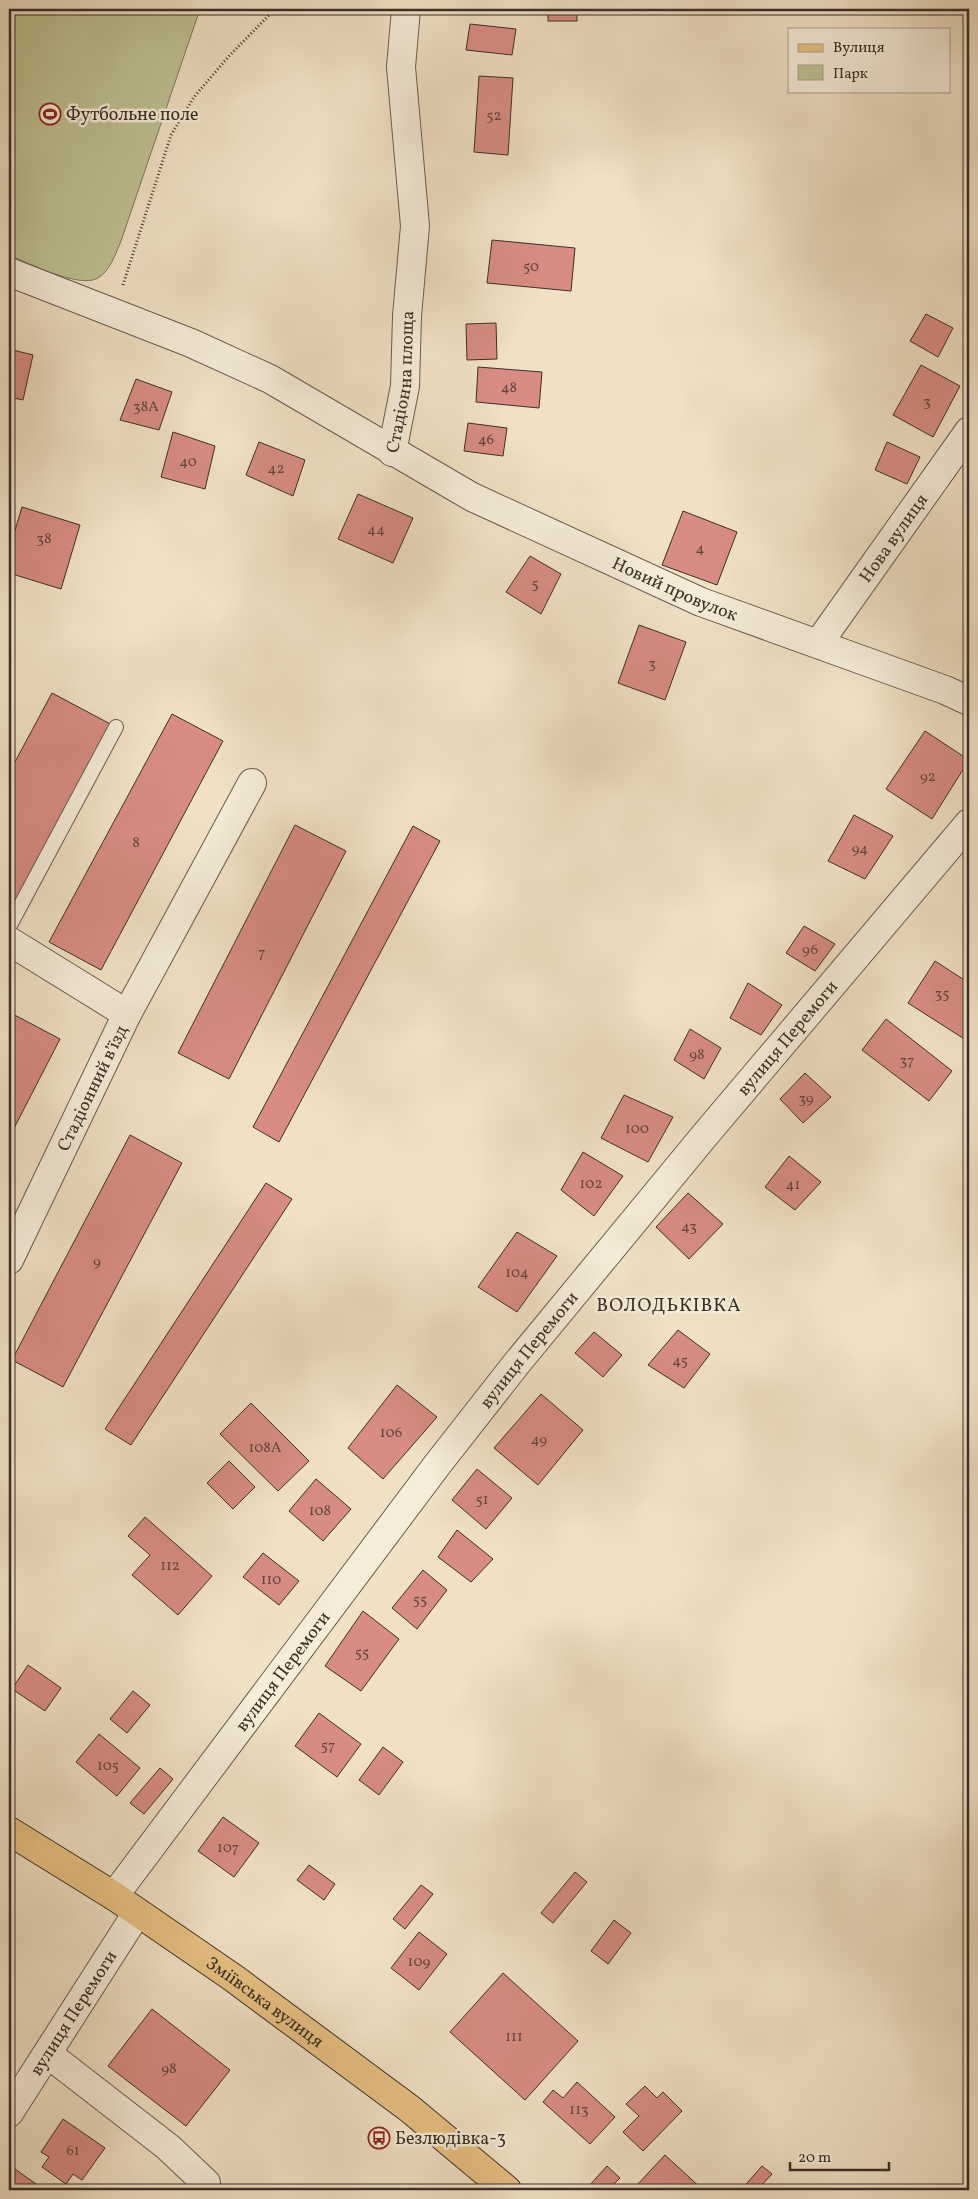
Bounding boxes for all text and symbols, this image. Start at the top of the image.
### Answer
legend [788,28,950,92]
text: Вулиця [833,38,885,59]
text: Парк [833,64,868,85]
sports icon: Футбольне поле [38,102,62,126]
place label: Футбольне поле [66,103,199,128]
house number: 52 [486,106,502,127]
house number: 50 [523,257,539,278]
street label: Стадіонна площа [381,310,421,455]
house number: 48 [501,378,517,399]
house number: 3 [923,392,931,413]
house number: 38А [133,397,159,418]
house number: 46 [478,430,494,451]
house number: 40 [179,452,197,473]
house number: 42 [267,459,285,480]
street label: Нова вулиця [854,489,935,588]
house number: 44 [367,520,385,541]
house number: 38 [36,529,52,550]
house number: 4 [696,539,705,560]
street label: Новий провулок [607,552,741,628]
house number: 5 [531,574,539,595]
house number: 3 [648,654,656,675]
house number: 92 [920,767,936,788]
house number: 8 [132,833,140,854]
house number: 94 [852,839,868,860]
house number: 96 [802,940,818,961]
house number: 7 [258,943,266,964]
street label: вулиця Перемоги [732,976,844,1102]
house number: 35 [935,984,949,1005]
street label: Стадіонний в’їзд [52,1021,135,1156]
house number: 98 [689,1045,705,1066]
house number: 37 [900,1051,914,1072]
house number: 39 [798,1089,814,1110]
house number: 100 [625,1119,649,1140]
house number: 102 [580,1174,602,1195]
house number: 41 [786,1175,800,1196]
house number: 43 [681,1217,697,1238]
house number: 9 [93,1252,101,1273]
house number: 104 [505,1263,529,1284]
street label: вулиця Перемоги [475,1287,585,1414]
district label: ВОЛОДЬКІВКА [596,1293,742,1319]
house number: 45 [672,1351,688,1372]
house number: 106 [380,1423,402,1444]
house number: 49 [531,1430,547,1451]
house number: 108А [248,1438,282,1459]
house number: 51 [475,1490,489,1511]
house number: 108 [309,1501,331,1522]
house number: 112 [160,1556,180,1577]
house number: 110 [261,1570,281,1591]
house number: 55 [413,1590,427,1611]
street label: вулиця Перемоги [230,1607,337,1737]
house number: 55 [355,1643,369,1664]
house number: 57 [321,1736,335,1757]
house number: 105 [97,1756,119,1777]
house number: 107 [217,1838,239,1859]
street label: вулиця Перемоги [25,1946,124,2081]
street label: Зміївська вулиця [200,1952,328,2055]
house number: 109 [408,1952,431,1973]
house number: 111 [505,2027,523,2048]
house number: 98 [161,2059,177,2080]
house number: 113 [569,2100,589,2121]
bus stop icon: Безлюдівка-3 [367,2126,391,2150]
place label: Безлюдівка-3 [395,2127,506,2152]
scale bar [790,2139,889,2171]
house number: 61 [66,2141,80,2162]
text: 20 m [798,2148,831,2169]

